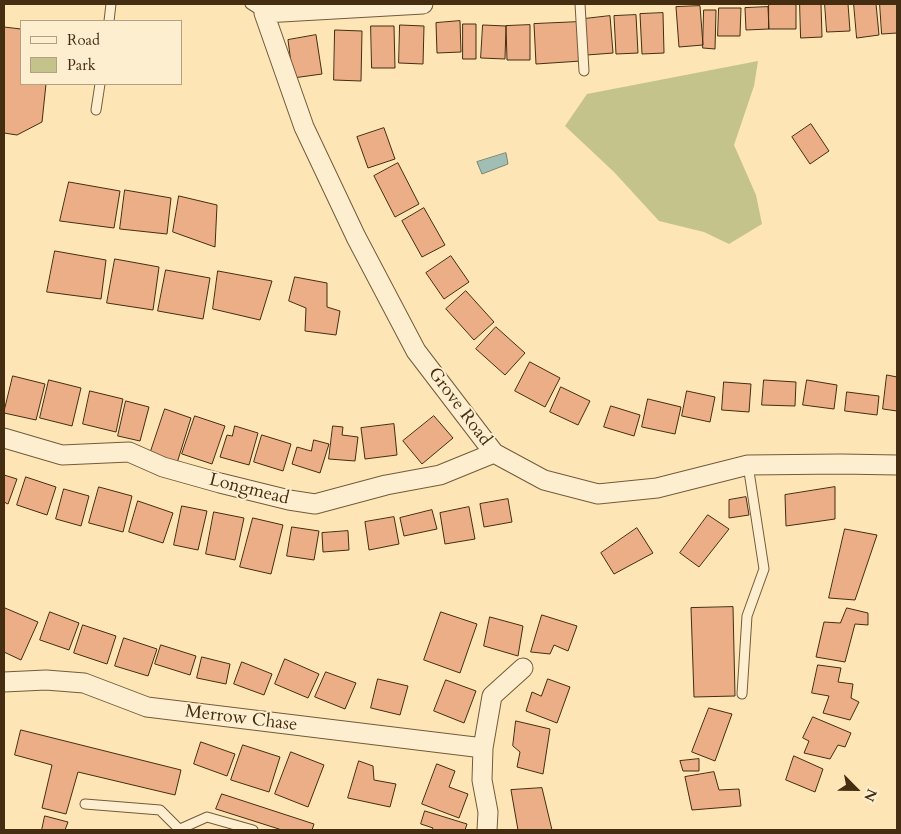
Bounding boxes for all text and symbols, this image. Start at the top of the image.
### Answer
legend [20,20,182,85]
text: Road [67,30,100,50]
text: Park [67,55,96,75]
street label: Grove Road [423,364,495,450]
street label: Longmead [207,470,291,510]
street label: Merrow Chase [184,701,298,737]
north arrow [831,764,881,814]
text: N [859,786,881,804]

